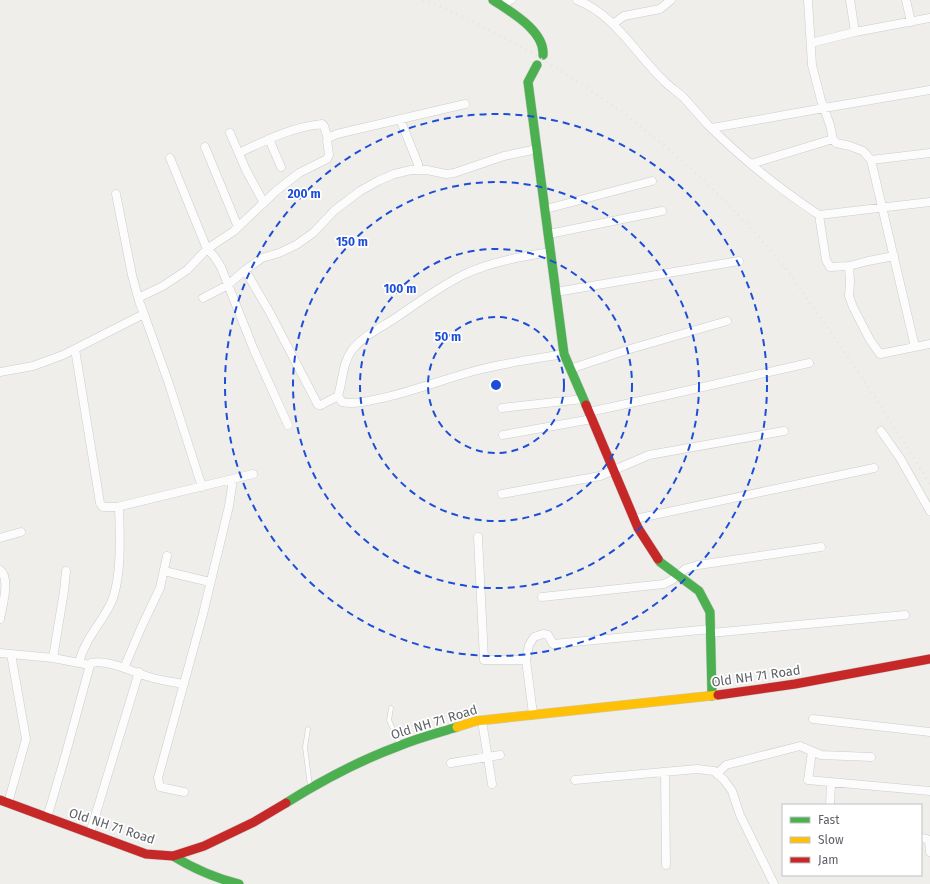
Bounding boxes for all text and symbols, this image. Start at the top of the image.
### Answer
text: 200 m [287,187,321,201]
text: 150 m [336,235,368,249]
text: 100 m [384,282,416,296]
text: 50 m [435,330,461,344]
centre of rings [489,378,503,392]
street label: Old NH 71 Road [711,662,801,690]
street label: Old NH 71 Road [389,702,479,742]
legend [782,804,922,876]
street label: Old NH 71 Road [67,805,157,847]
text: Fast [818,813,840,827]
text: Slow [818,833,844,847]
text: Jam [818,853,838,867]

